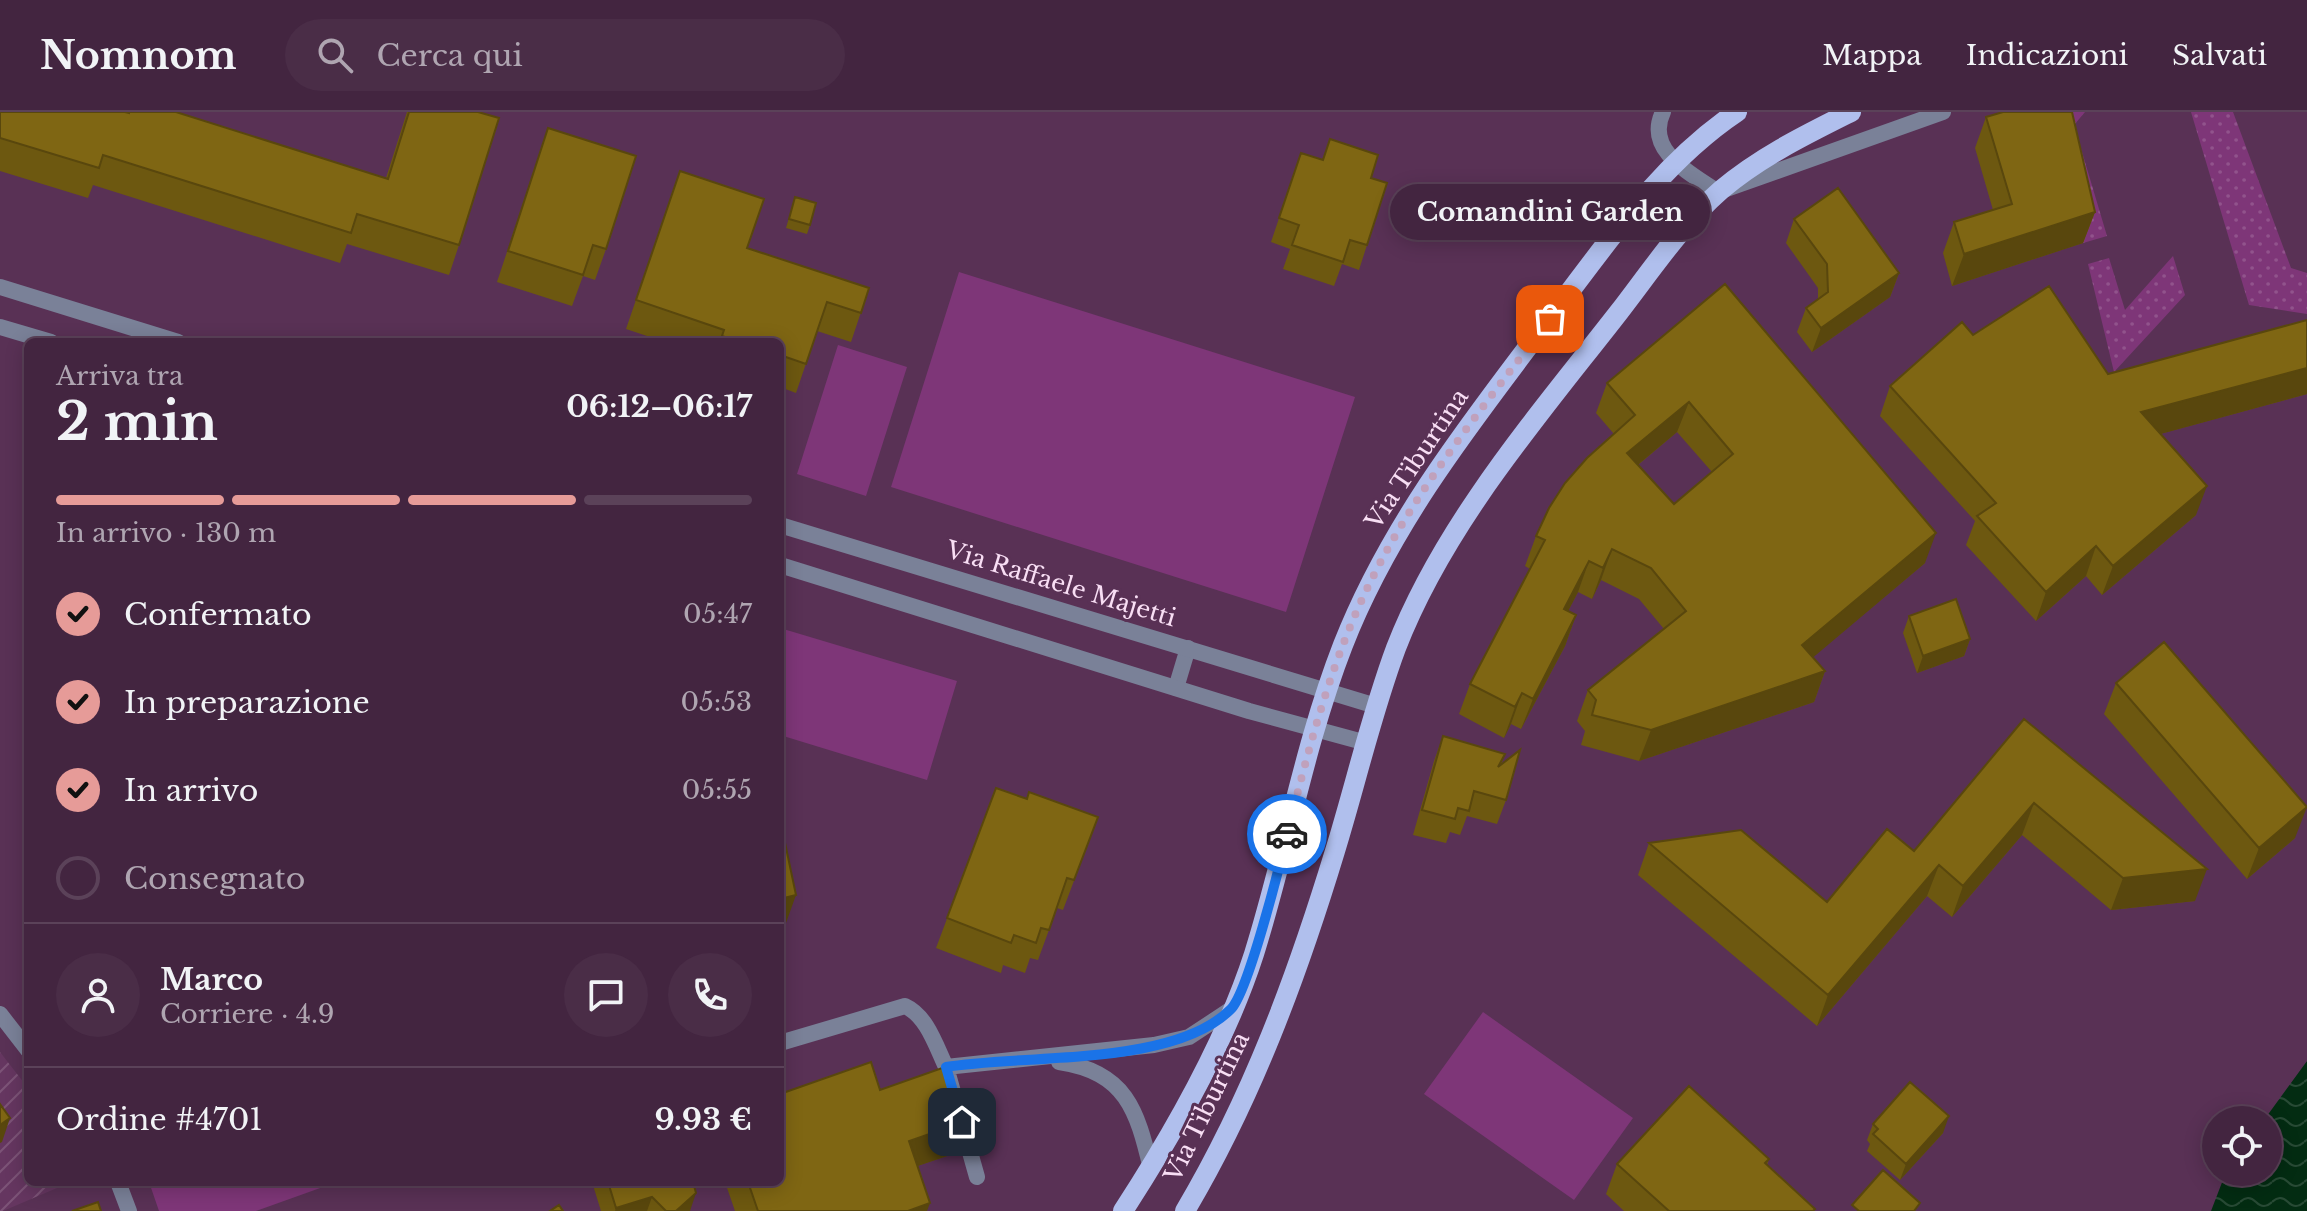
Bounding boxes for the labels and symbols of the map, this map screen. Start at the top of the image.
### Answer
callout: Comandini Garden [1390,183,1710,239]
pin [1516,285,1584,353]
street label: Via Tiburtina [1358,382,1475,535]
street label: Via Raffaele Majetti [942,534,1180,632]
courier [1247,794,1327,874]
street label: Via Tiburtina [1157,1027,1256,1187]
pin [928,1088,996,1156]

